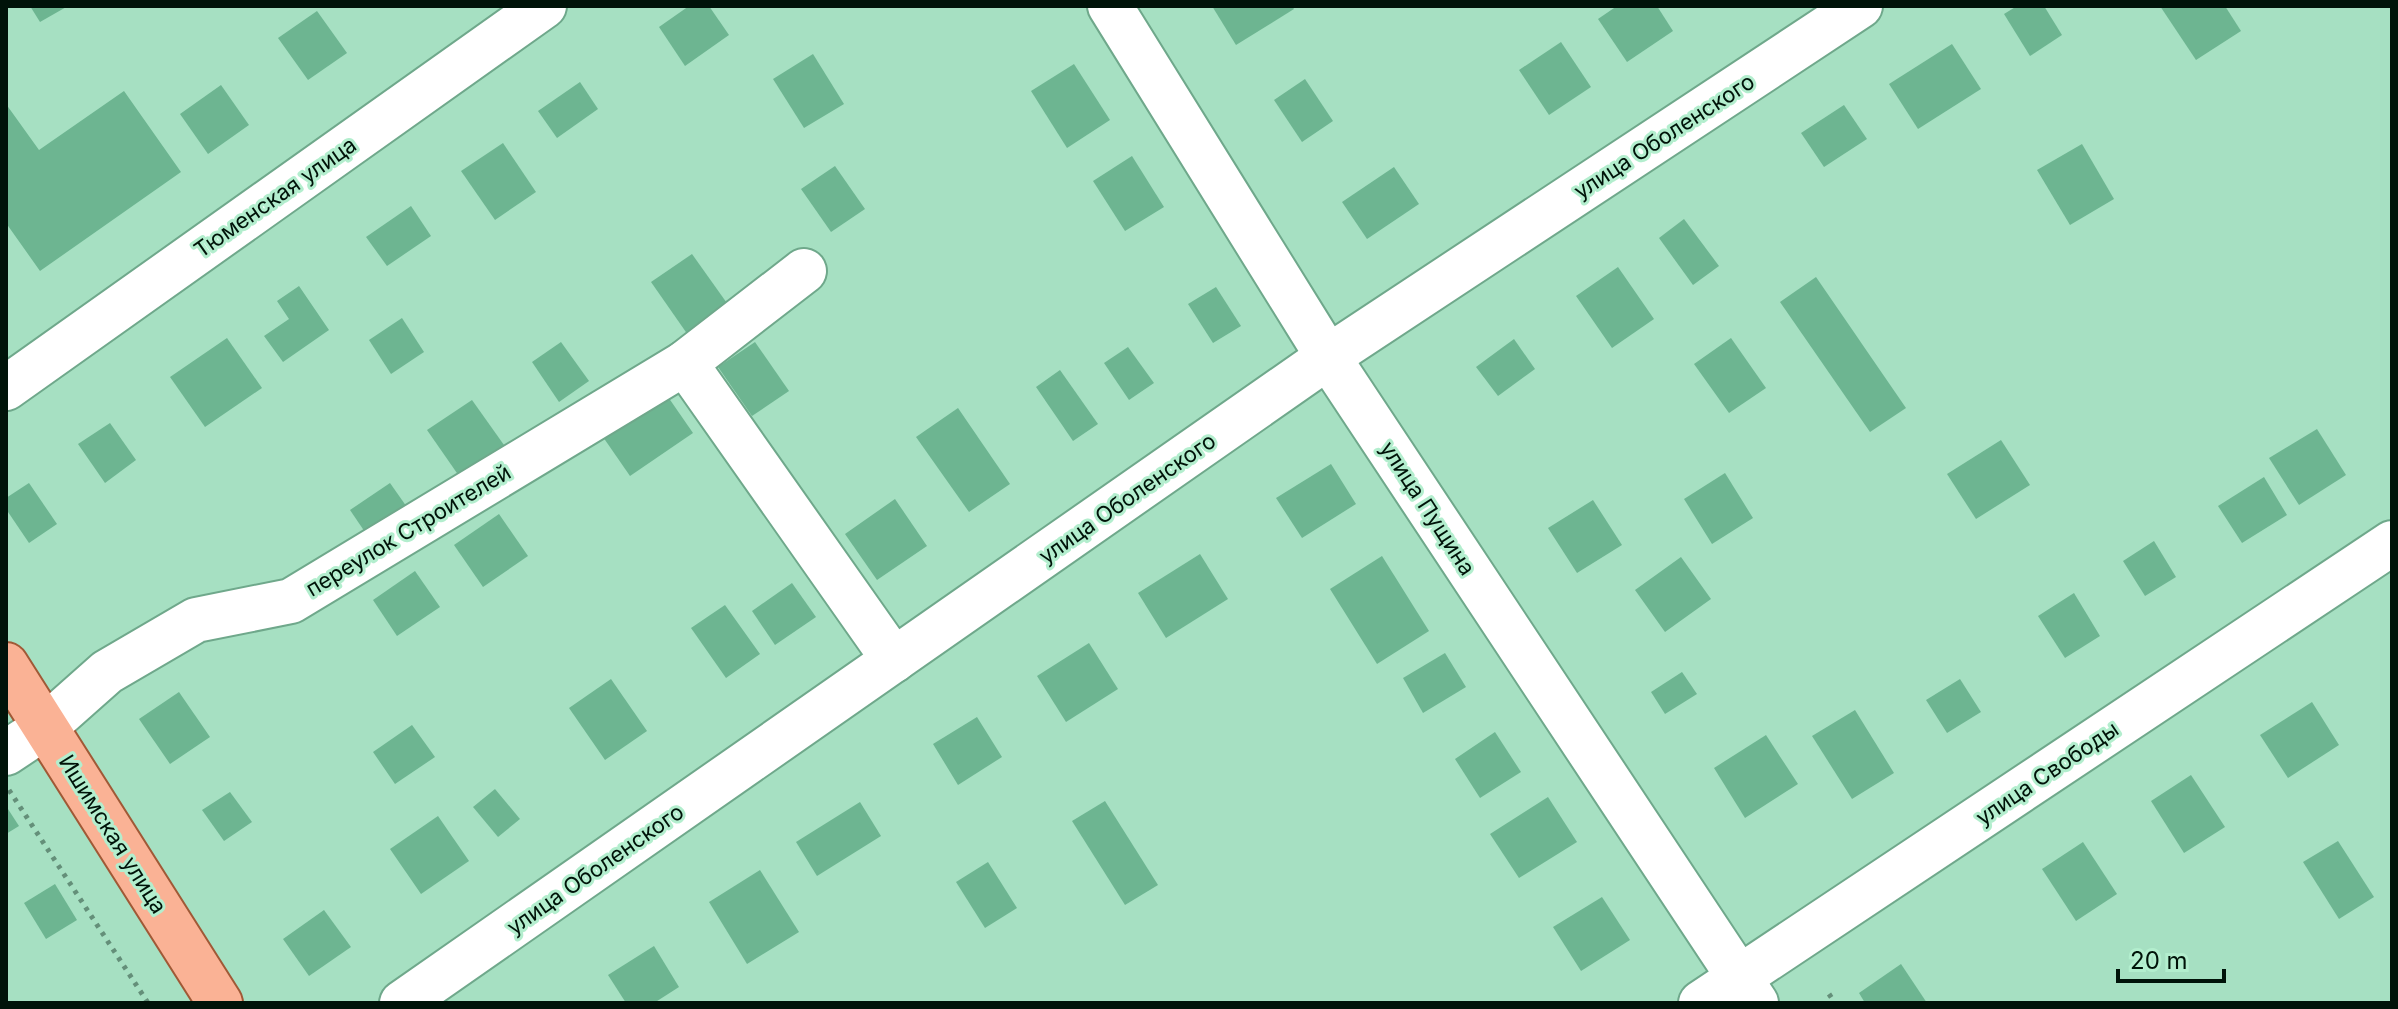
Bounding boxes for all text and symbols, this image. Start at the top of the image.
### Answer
street label: улица Оболенского [1569,68,1759,204]
street label: Тюменская улица [189,131,361,263]
street label: улица Оболенского [1034,427,1220,569]
street label: улица Пущина [1375,436,1481,580]
street label: переулок Строителей [301,458,515,602]
street label: улица Свободы [1971,716,2123,830]
street label: Ишимская улица [54,750,172,918]
street label: улица Оболенского [502,798,688,940]
scale bar [2118,933,2224,983]
text: 20 m [2130,946,2188,975]

